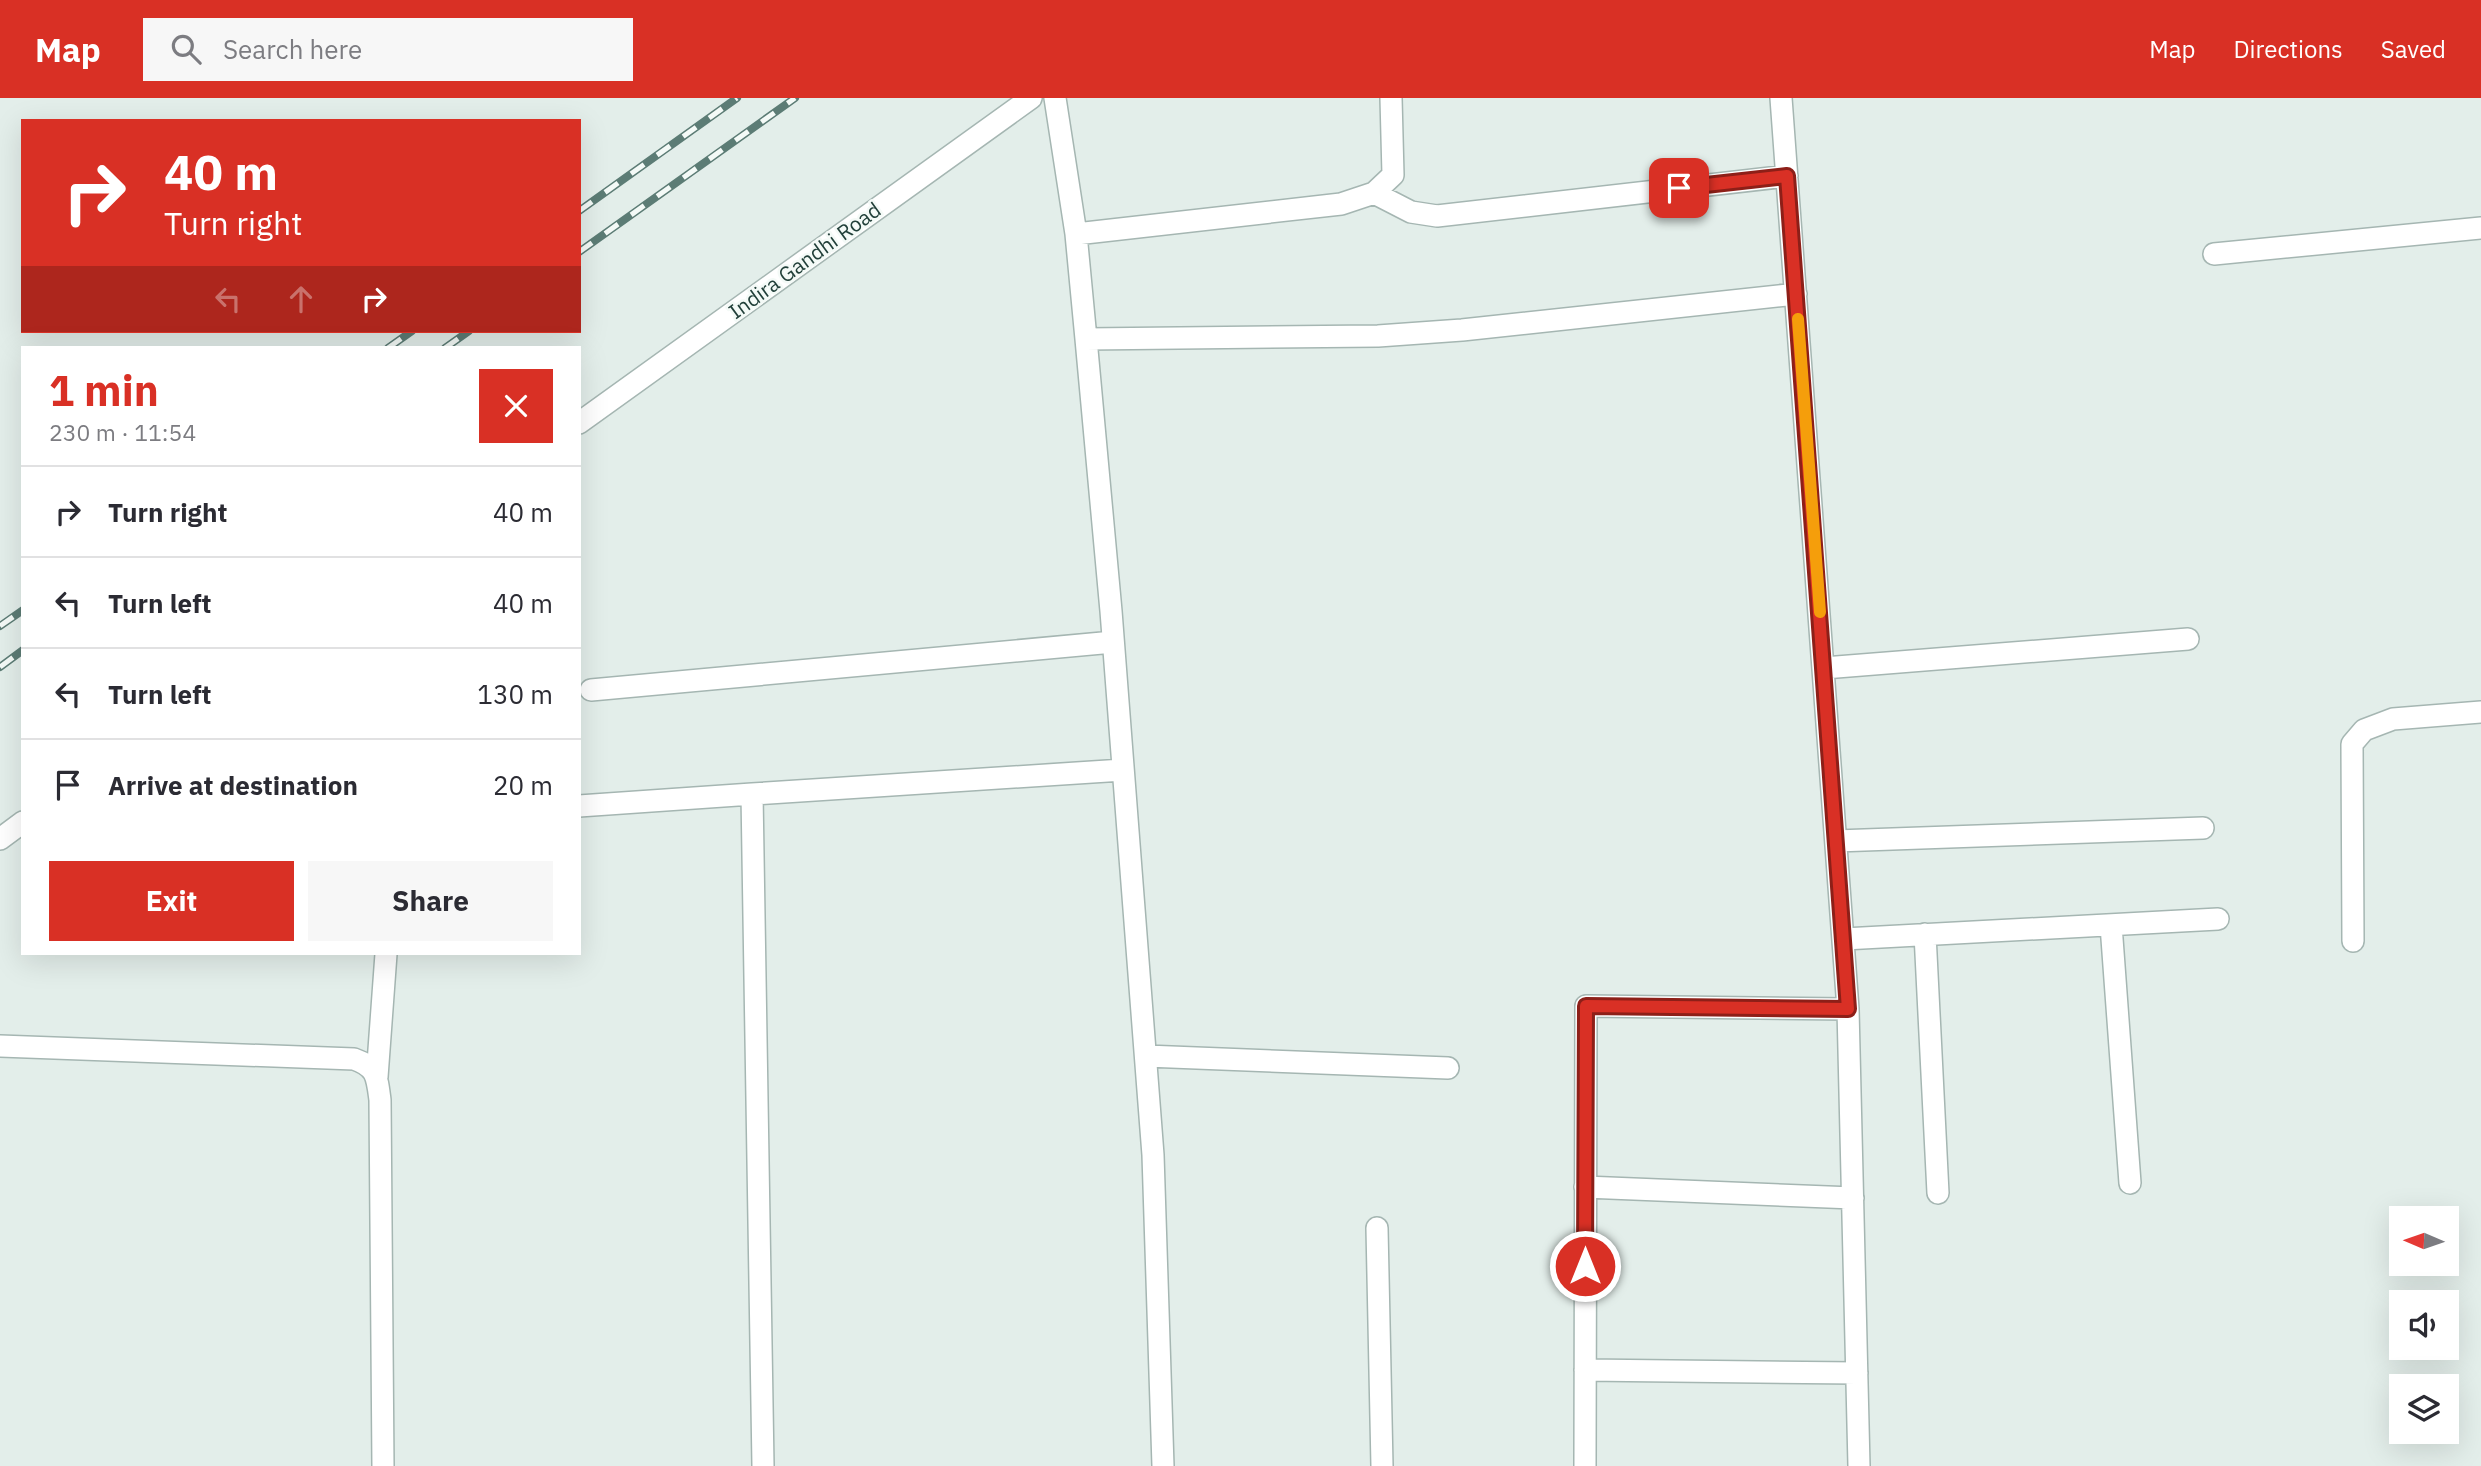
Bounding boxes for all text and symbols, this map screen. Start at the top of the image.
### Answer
search box [143,18,633,81]
text: Map [35,28,101,71]
icon: search [167,30,205,68]
text: Search here [223,32,362,66]
text: Map [2149,33,2195,65]
text: Directions [2233,33,2343,65]
text: Saved [2381,33,2446,65]
text: 40 m [164,140,278,203]
icon: right [49,147,140,238]
pin [1649,158,1709,218]
icon: arrive [1660,169,1698,207]
street label: Indira Gandhi Road [723,195,886,325]
text: Turn right [164,202,302,244]
icon: left [209,280,247,318]
icon: ahead [282,280,320,318]
icon: right [355,280,393,318]
text: 1 min [49,363,159,418]
button: close [479,369,553,443]
text: 230 m · 11:54 [49,417,196,447]
icon: right [49,493,87,531]
text: Turn right [108,495,227,529]
text: 40 m [493,495,553,529]
icon: left [49,584,87,622]
text: Turn left [108,586,211,620]
text: 40 m [493,586,553,620]
icon: left [49,675,87,713]
text: Turn left [108,677,211,711]
text: 130 m [477,677,553,711]
icon: arrive [49,766,87,804]
text: Arrive at destination [108,768,358,802]
text: 20 m [493,768,553,802]
button: Exit [49,861,294,941]
button: Share [308,861,553,941]
north arrow [2389,1206,2459,1276]
map controls [2389,1206,2459,1444]
position arrow [1548,1229,1622,1303]
button: sound [2389,1290,2459,1360]
button: layers [2389,1374,2459,1444]

